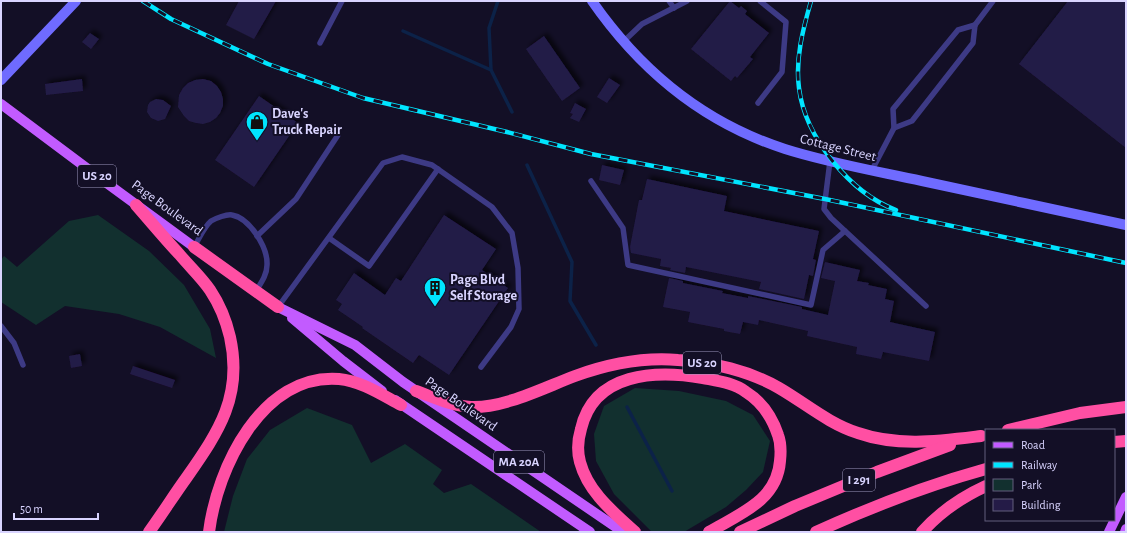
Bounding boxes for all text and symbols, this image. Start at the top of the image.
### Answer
place label: Dave's Truck Repair [272,107,342,137]
shop icon: Dave's Truck Repair [244,109,270,142]
street label: Cottage Street [799,132,878,164]
road number: US 20 [78,165,116,187]
street label: Page Boulevard [129,178,205,238]
place label: Page Blvd Self Storage [450,273,518,303]
building icon: Page Blvd Self Storage [422,275,448,308]
road number: US 20 [683,352,721,374]
street label: Page Boulevard [423,374,499,434]
legend [985,429,1115,521]
text: Road [1021,439,1045,451]
road number: MA 20A [494,451,544,473]
text: Railway [1021,459,1057,472]
road number: I 291 [843,469,875,491]
text: Park [1021,479,1042,491]
scale bar [14,495,98,521]
text: Building [1021,499,1061,511]
text: 50 m [20,503,43,515]

